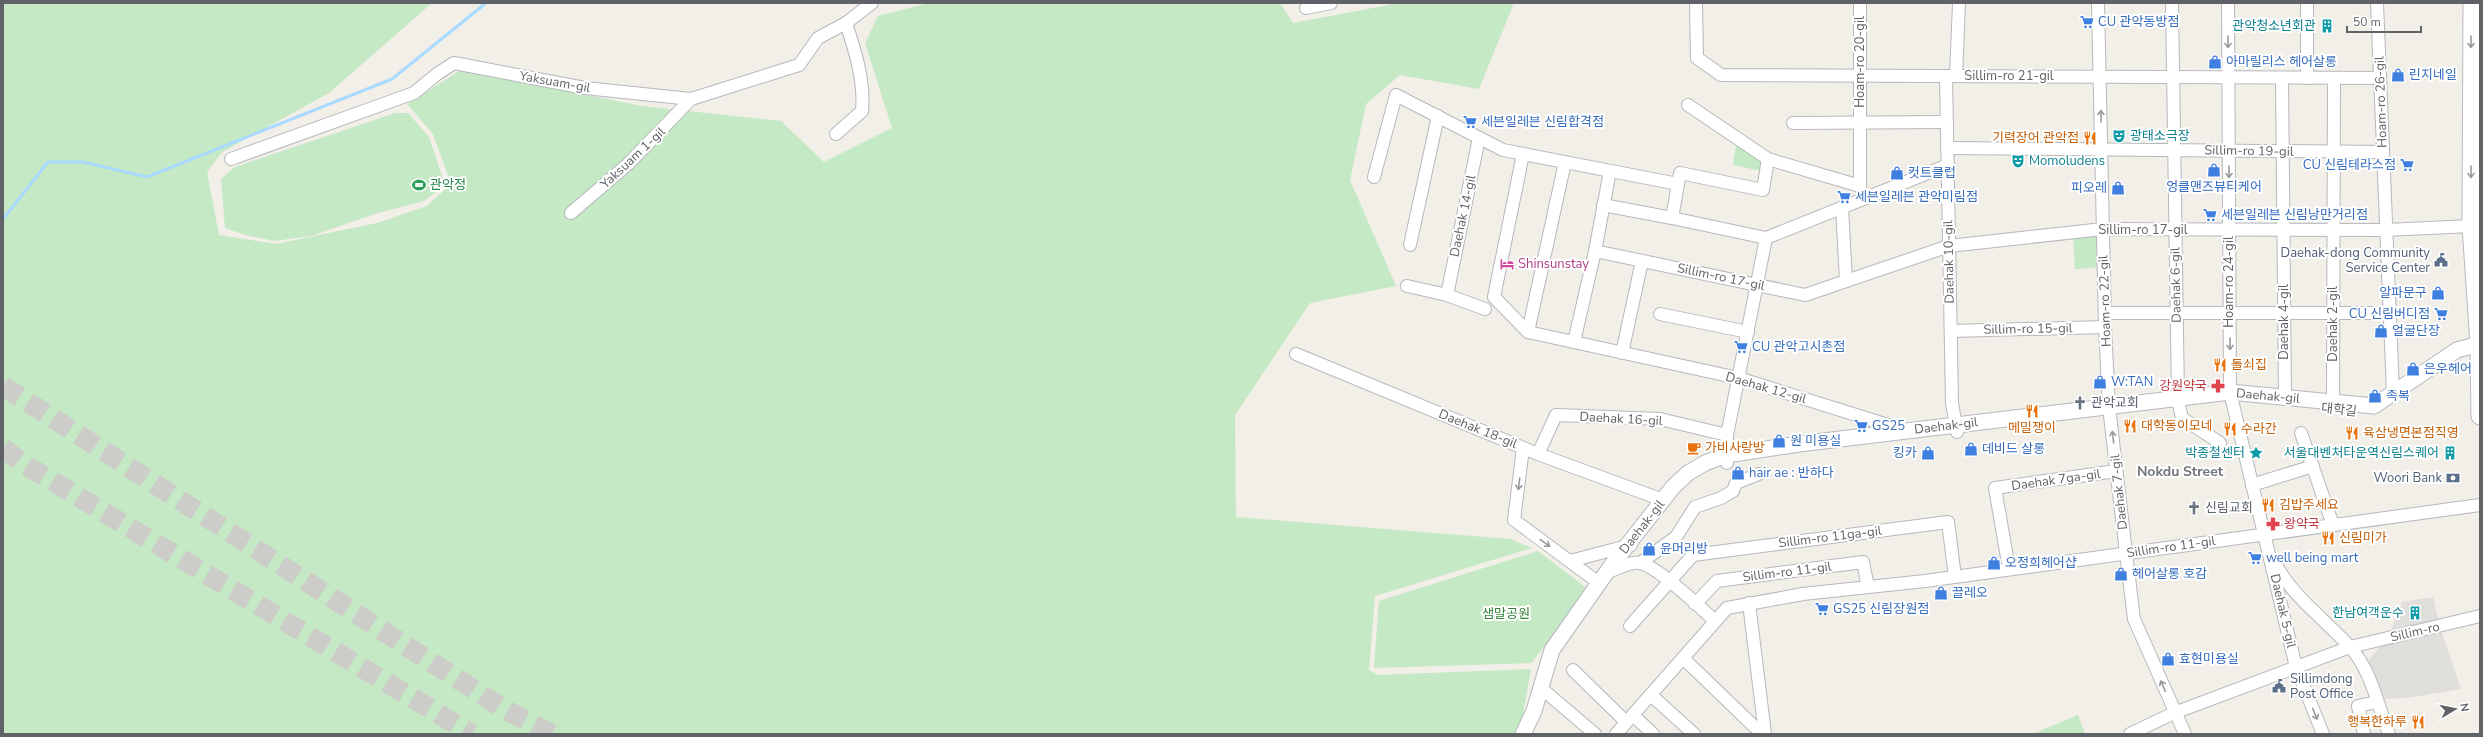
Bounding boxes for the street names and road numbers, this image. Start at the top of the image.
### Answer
street label: Hoam-ro 20-gil [1851,16,1869,108]
street label: Hoam-ro 26-gil [2370,56,2392,148]
street label: Yaksuam-gil [517,67,592,97]
street label: Sillim-ro 21-gil [1964,67,2054,85]
street label: Yaksuam 1-gil [596,123,670,194]
street label: Sillim-ro 19-gil [2204,141,2294,161]
street label: Daehak 14-gil [1446,173,1480,259]
street label: Daehak 10-gil [1939,220,1959,304]
street label: Sillim-ro 17-gil [2098,221,2188,239]
street label: Hoam-ro 24-gil [2220,236,2238,328]
street label: Daehak 6-gil [2166,247,2186,323]
street label: Hoam-ro 22-gil [2094,255,2116,347]
street label: Sillim-ro 17-gil [1675,259,1767,295]
street label: Daehak 4-gil [2275,284,2293,360]
street label: Daehak 2-gil [2324,286,2342,362]
street label: Sillim-ro 15-gil [1983,319,2073,339]
street label: Daehak 12-gil [1723,368,1809,408]
street label: Daehak-gil [2235,384,2301,408]
street label: 대학길 [2320,399,2358,421]
street label: Daehak 18-gil [1436,405,1520,453]
street label: Daehak 16-gil [1579,408,1663,430]
street label: Daehak-gil [1913,413,1979,439]
street label: Daehak 7-gil [2106,453,2132,531]
street label: Daehak 7ga-gil [2010,465,2102,495]
street label: Daehak-gil [1615,496,1669,558]
street label: Sillim-ro 11ga-gil [1777,522,1883,552]
street label: Sillim-ro 11-gil [2126,532,2217,562]
street label: Sillim-ro 11-gil [1742,558,1833,586]
street label: Daehak 5-gil [2266,572,2300,650]
street label: Sillim-ro [2389,618,2441,646]

